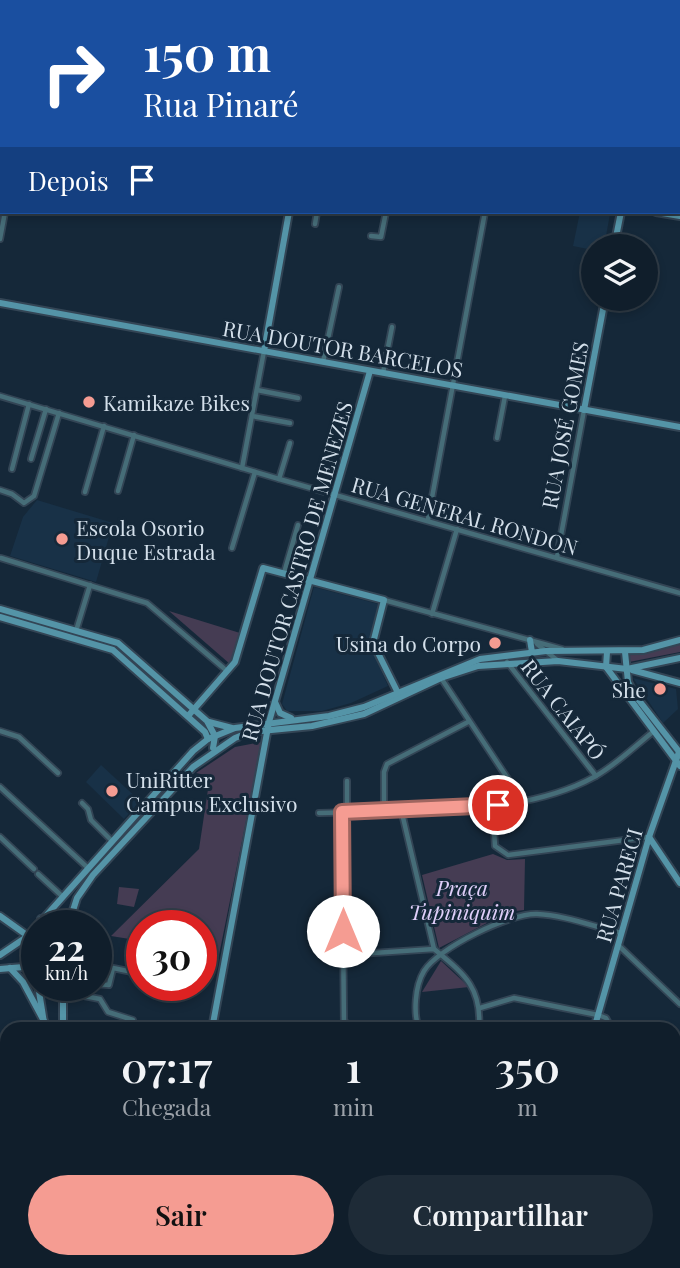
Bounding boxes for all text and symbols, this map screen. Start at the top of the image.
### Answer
text: 150 m [143,19,271,84]
icon: right [28,28,119,119]
text: Rua Pinaré [143,82,299,125]
icon: arrive [123,161,161,199]
text: Depois [28,163,109,198]
map controls [581,234,658,311]
button: layers [581,234,658,311]
street label: RUA DOUTOR BARCELOS [221,313,465,383]
street label: RUA JOSÉ GOMES [534,339,594,511]
place label: Kamikaze Bikes [103,388,250,416]
marker: Kamikaze Bikes [81,394,97,410]
street label: RUA DOUTOR CASTRO DE MENEZES [234,398,358,744]
street label: RUA GENERAL RONDON [349,469,582,561]
place label: Escola Osorio Duque Estrada [76,513,216,565]
marker: Escola Osorio Duque Estrada [54,531,70,547]
place label: Usina do Corpo [336,629,481,657]
marker: Usina do Corpo [487,635,503,651]
street label: RUA CAIAPÓ [516,653,612,765]
place label: She [612,675,646,703]
marker: She [652,681,668,697]
place label: UniRitter Campus Exclusivo [126,765,297,817]
pin [468,775,528,835]
marker: UniRitter Campus Exclusivo [104,783,120,799]
icon: arrive [479,786,517,824]
street label: RUA PARECI [588,824,648,946]
park label: Praça Tupiniquim [409,873,515,925]
position arrow [306,894,380,968]
speed limit sign: 30 [126,910,217,1001]
text: 22 [48,923,85,970]
text: km/h [45,961,88,985]
text: 07:17 [121,1038,212,1094]
text: 1 [346,1038,361,1094]
text: 350 [495,1038,560,1094]
text: Chegada [122,1091,211,1122]
text: min [333,1091,374,1122]
text: m [517,1091,538,1122]
button: Sair [28,1175,334,1255]
button: Compartilhar [348,1175,653,1255]

